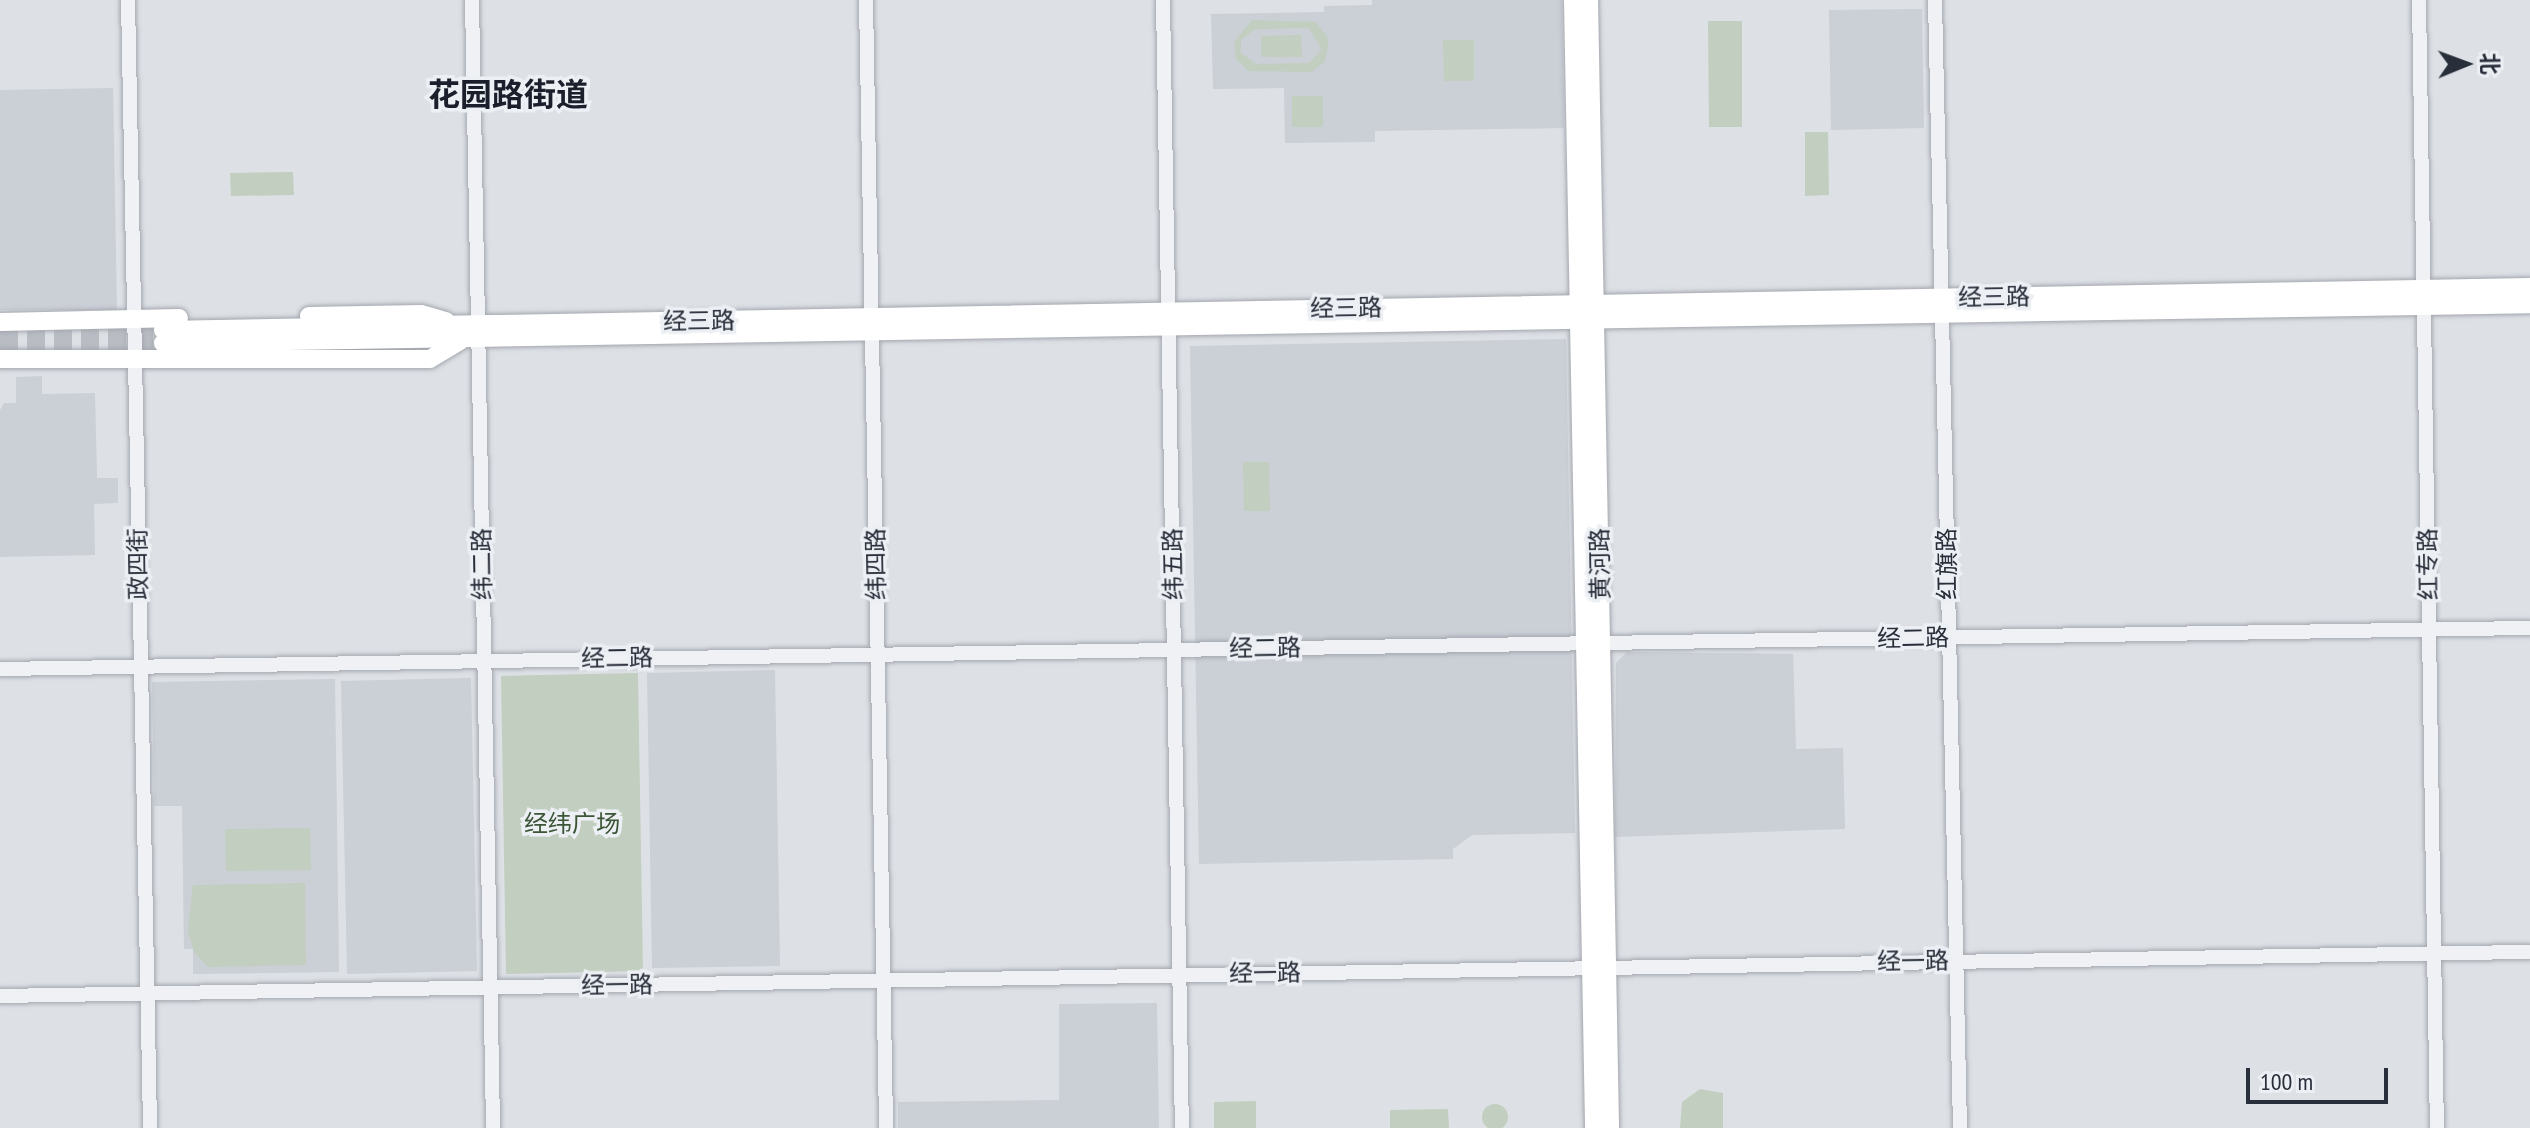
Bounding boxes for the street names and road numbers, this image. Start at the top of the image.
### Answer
street label: 经三路 [1958,282,2030,312]
street label: 经三路 [1310,293,1382,323]
street label: 经三路 [663,306,735,336]
street label: 政四街 [123,528,153,600]
street label: 纬二路 [467,528,497,600]
street label: 纬四路 [861,528,891,600]
street label: 纬五路 [1158,528,1188,600]
street label: 黄河路 [1585,528,1615,600]
street label: 红旗路 [1932,528,1962,600]
street label: 红专路 [2413,528,2443,600]
street label: 经二路 [1877,623,1949,653]
street label: 经二路 [1229,633,1301,663]
street label: 经二路 [581,643,653,673]
street label: 经一路 [1877,946,1949,976]
street label: 经一路 [1229,958,1301,988]
street label: 经一路 [581,970,653,1000]

